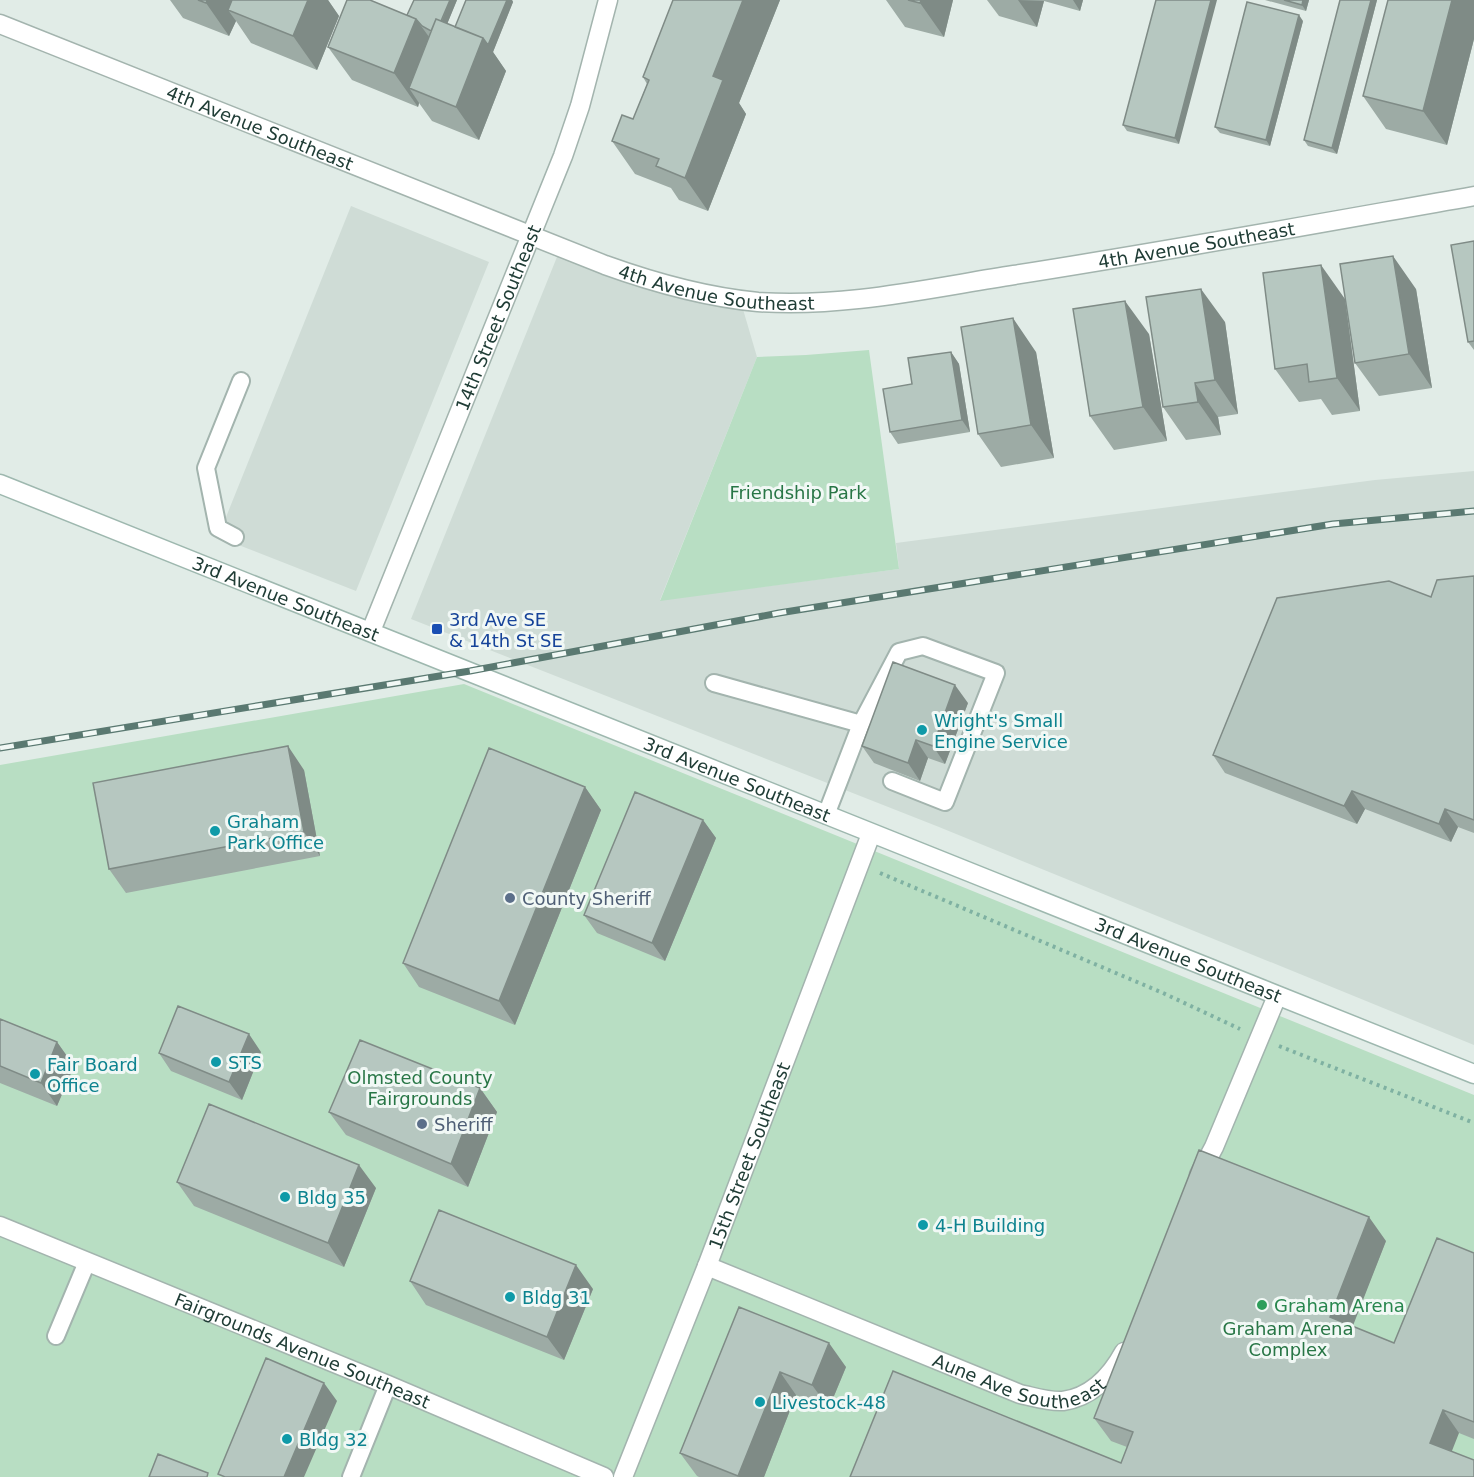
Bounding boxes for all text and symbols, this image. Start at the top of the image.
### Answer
street label: 4th Avenue Southeast [164,81,357,174]
street label: 4th Avenue Southeast [1097,217,1296,272]
street label: 14th Street Southeast [451,222,545,414]
street label: 4th Avenue Southeast [616,260,815,314]
park label: Friendship Park [729,482,867,503]
street label: 3rd Avenue Southeast [190,552,382,645]
place label: 3rd Ave SE & 14th St SE [449,609,563,651]
marker: 3rd Ave SE & 14th St SE [430,622,444,636]
place label: Wright's Small Engine Service [934,710,1068,752]
marker: Wright's Small Engine Service [915,723,929,737]
street label: 3rd Avenue Southeast [641,732,834,826]
place label: Graham Park Office [227,811,324,853]
marker: Graham Park Office [208,824,222,838]
place label: County Sheriff [522,888,651,909]
marker: County Sheriff [503,891,517,905]
street label: 3rd Avenue Southeast [1092,913,1285,1006]
place label: STS [228,1052,262,1073]
place label: Fair Board Office [47,1054,138,1096]
marker: STS [209,1055,223,1069]
street label: 15th Street Southeast [704,1059,794,1252]
marker: Fair Board Office [28,1067,42,1081]
park label: Olmsted County Fairgrounds [347,1067,493,1109]
place label: Sheriff [434,1114,493,1135]
marker: Sheriff [415,1117,429,1131]
place label: Bldg 35 [297,1187,366,1208]
marker: Bldg 35 [278,1190,292,1204]
place label: 4-H Building [935,1215,1045,1236]
marker: 4-H Building [916,1218,930,1232]
place label: Bldg 31 [522,1287,591,1308]
street label: Fairgrounds Avenue Southeast [172,1288,433,1412]
marker: Bldg 31 [503,1290,517,1304]
place label: Graham Arena [1274,1295,1405,1316]
marker: Graham Arena [1255,1298,1269,1312]
park label: Graham Arena Complex [1223,1318,1353,1360]
street label: Aune Ave Southeast [930,1349,1109,1412]
place label: Livestock-48 [772,1392,886,1413]
marker: Livestock-48 [753,1395,767,1409]
place label: Bldg 32 [299,1429,368,1450]
marker: Bldg 32 [280,1432,294,1446]

